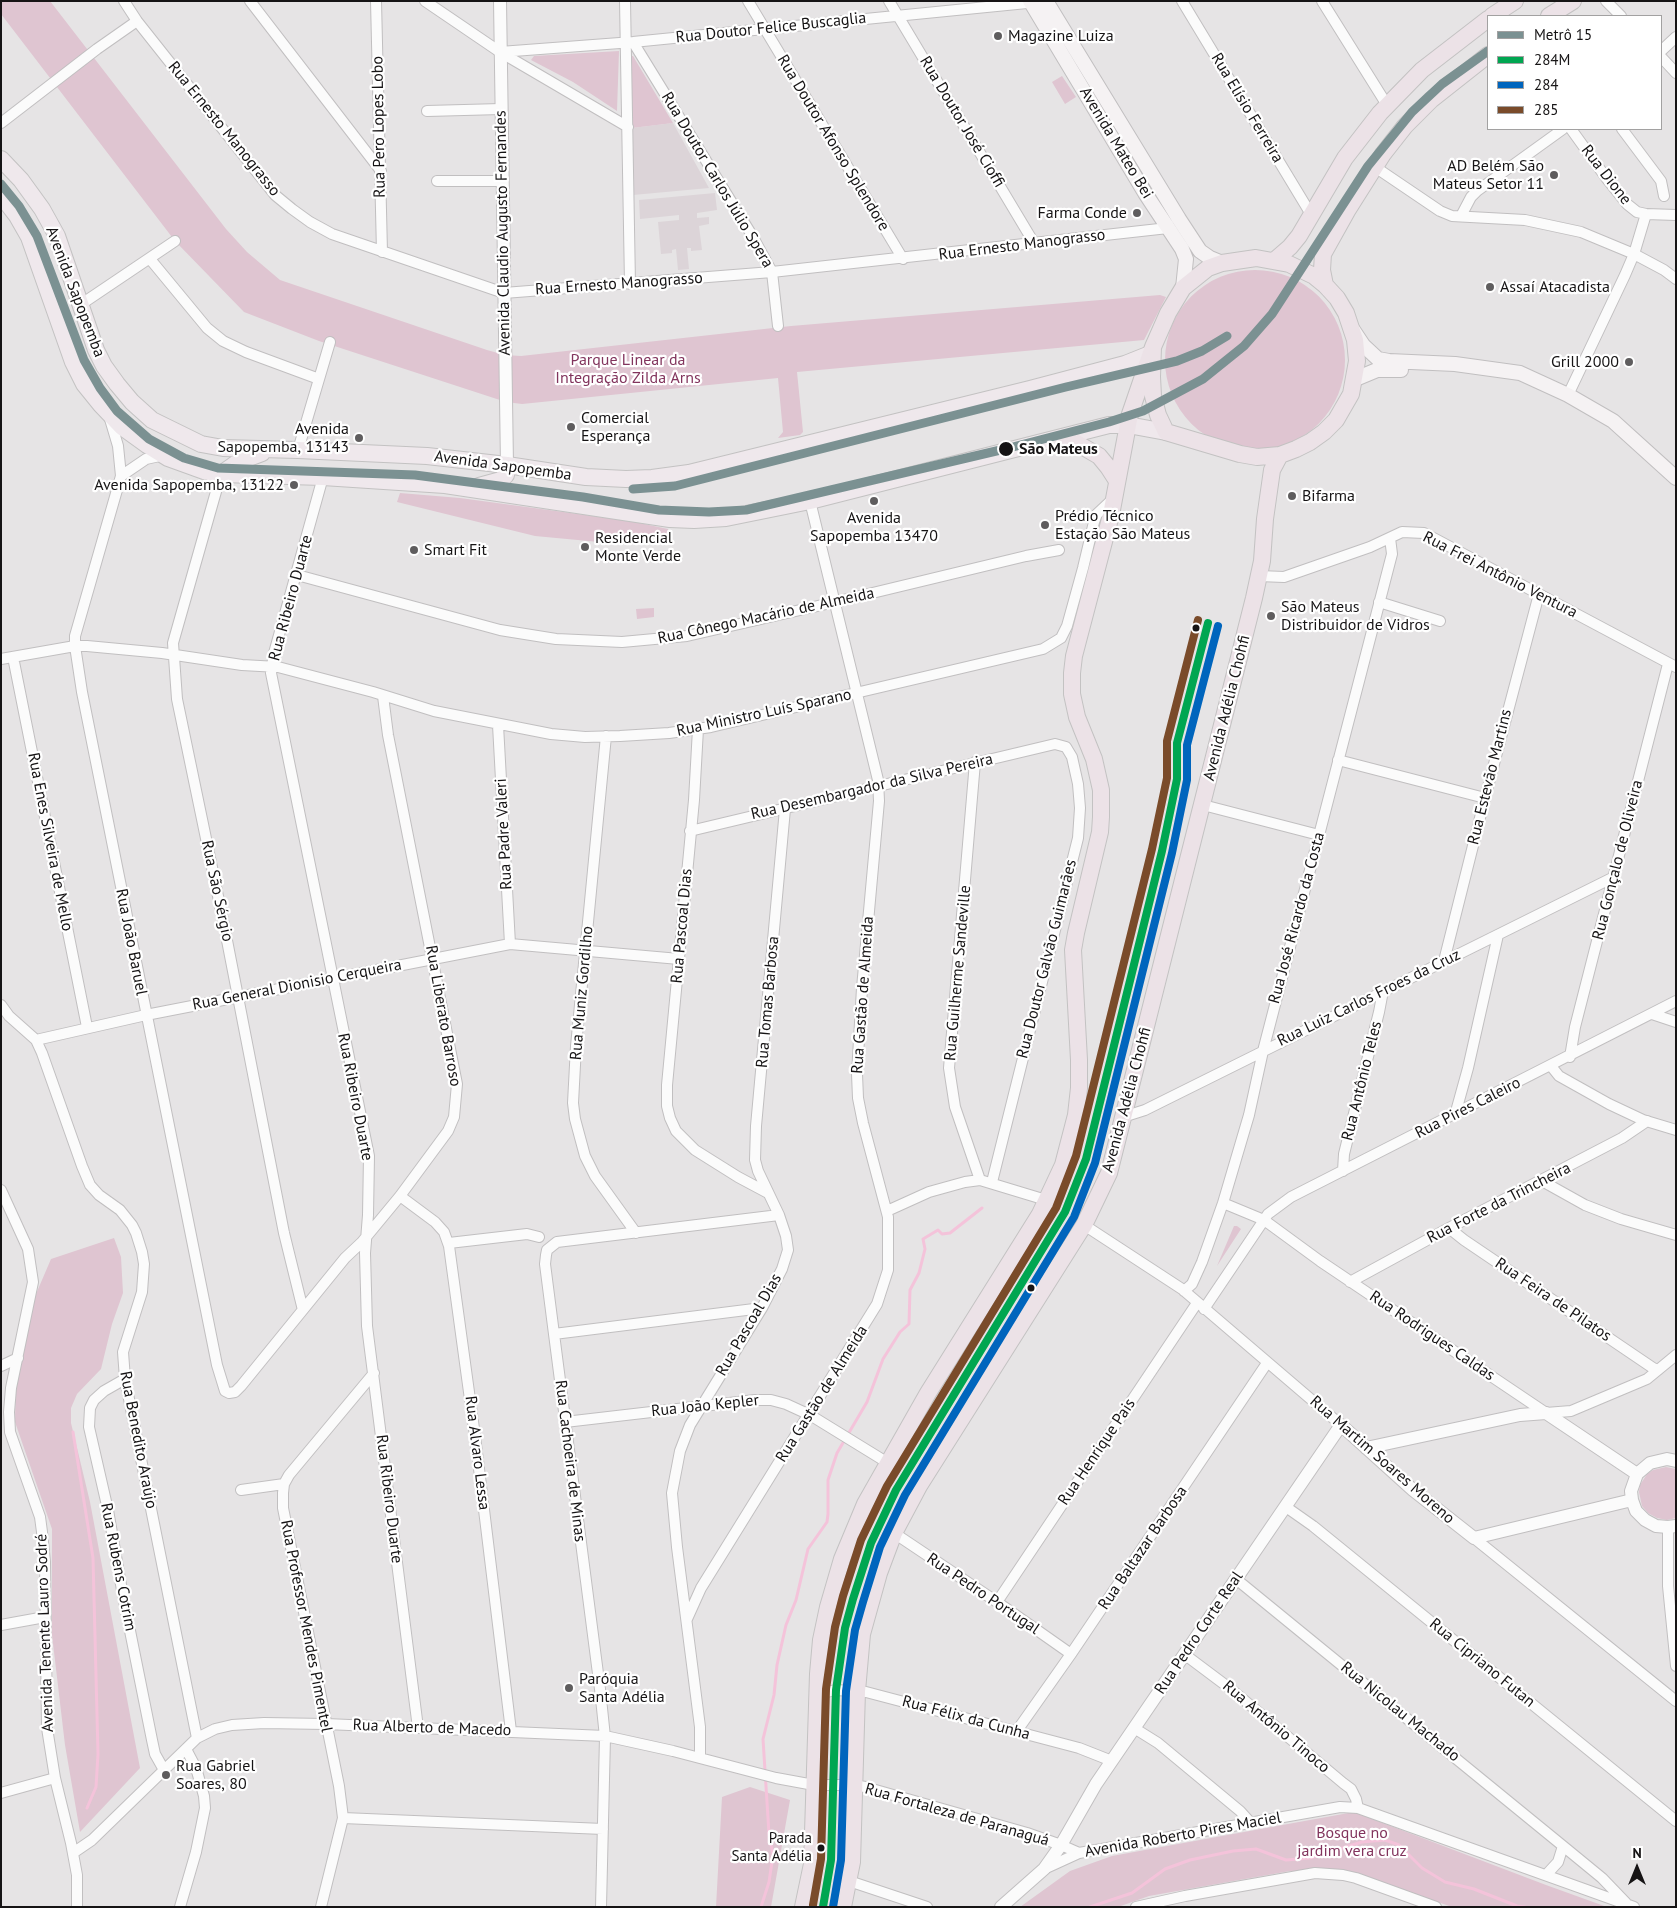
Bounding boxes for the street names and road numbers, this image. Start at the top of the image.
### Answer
street label: Rua Doutor Felice Buscaglia [675,8,867,48]
street label: Rua Elísio Ferreira [1207,50,1287,166]
street label: Rua Doutor Afonso Splendore [773,51,893,235]
street label: Rua Doutor José Cioffi [915,53,1009,191]
street label: Rua Pero Lopes Lobo [368,56,390,198]
street label: Rua Ernesto Manograsso [164,58,284,200]
street label: Avenida Mateo Bei [1075,84,1157,202]
street label: Rua Doutor Carlos Júlio Spera [657,89,777,271]
street label: Avenida Claudio Augusto Fernandes [491,110,515,356]
street label: Rua Dione [1577,141,1635,209]
street label: Avenida Sapopemba [41,224,109,360]
street label: Rua Ernesto Manograsso [938,225,1106,265]
street label: Rua Ernesto Manograsso [535,269,703,299]
street label: Avenida Sapopemba [433,447,573,485]
street label: Rua Frei Antônio Ventura [1420,528,1580,622]
street label: Rua Ribeiro Duarte [265,533,317,663]
street label: Rua Cônego Macário de Almeida [656,584,876,648]
street label: Avenida Adélia Chohfi [1200,633,1254,783]
street label: Rua Ministro Luís Sparano [675,685,853,741]
street label: Rua Estevão Martins [1464,707,1516,847]
street label: Rua Desembargador da Silva Pereira [749,750,995,824]
street label: Rua Enes Silveira de Mello [23,751,77,933]
street label: Rua Padre Valeri [491,778,517,890]
street label: Rua Gonçalo de Oliveira [1589,778,1647,942]
street label: Rua José Ricardo da Costa [1265,830,1329,1006]
street label: Rua São Sérgio [197,839,237,943]
street label: Rua Doutor Galvão Guimarães [1013,858,1081,1060]
street label: Rua Pascoal Dias [667,868,697,984]
street label: Rua Guilherme Sandeville [941,884,975,1062]
street label: Rua João Baruel [111,887,151,997]
street label: Rua Gastão de Almeida [848,916,878,1074]
street label: Rua Muniz Gordilho [567,925,597,1061]
street label: Rua Tomas Barbosa [753,935,783,1069]
street label: Rua Liberato Barroso [421,944,465,1088]
street label: Rua Luiz Carlos Froes da Cruz [1274,945,1464,1051]
street label: Rua General Dionisio Cerqueira [191,955,403,1015]
street label: Rua Antônio Teles [1338,1019,1386,1143]
street label: Avenida Adélia Chohfi [1098,1025,1156,1175]
street label: Rua Ribeiro Duarte [333,1032,377,1162]
street label: Rua Pires Caleiro [1412,1073,1524,1143]
street label: Rua Forte da Trincheira [1424,1158,1574,1248]
street label: Rua Feira de Pilatos [1491,1254,1615,1346]
street label: Rua Pascoal Dias [712,1270,786,1380]
street label: Rua Rodrigues Caldas [1366,1287,1498,1385]
street label: Rua Gastão de Almeida [772,1322,872,1466]
street label: Rua Benedito Araújo [115,1370,161,1510]
street label: Rua Cachoeira de Minas [551,1379,589,1543]
street label: Rua João Kepler [650,1391,760,1421]
street label: Rua Martim Soares Moreno [1306,1392,1458,1528]
street label: Rua Alvaro Lessa [460,1395,494,1511]
street label: Rua Henrique Pais [1054,1395,1140,1509]
street label: Rua Ribeiro Duarte [372,1433,406,1565]
street label: Rua Baltazar Barbosa [1095,1483,1191,1613]
street label: Rua Rubens Cotrim [96,1501,140,1633]
street label: Rua Professor Mendes Pimentel [276,1518,336,1734]
street label: Avenida Tenente Lauro Sodré [32,1533,58,1733]
street label: Rua Pedro Portugal [923,1549,1043,1639]
street label: Rua Pedro Corte Real [1151,1568,1247,1698]
street label: Rua Cipriano Futan [1425,1614,1539,1712]
street label: Rua Nicolau Machado [1337,1658,1463,1766]
street label: Rua Antônio Tinoco [1219,1677,1333,1777]
street label: Rua Félix da Cunha [900,1692,1032,1744]
street label: Rua Alberto de Macedo [352,1716,512,1740]
street label: Rua Fortaleza de Paranaguá [863,1779,1051,1851]
street label: Avenida Roberto Pires Maciel [1083,1808,1283,1862]

